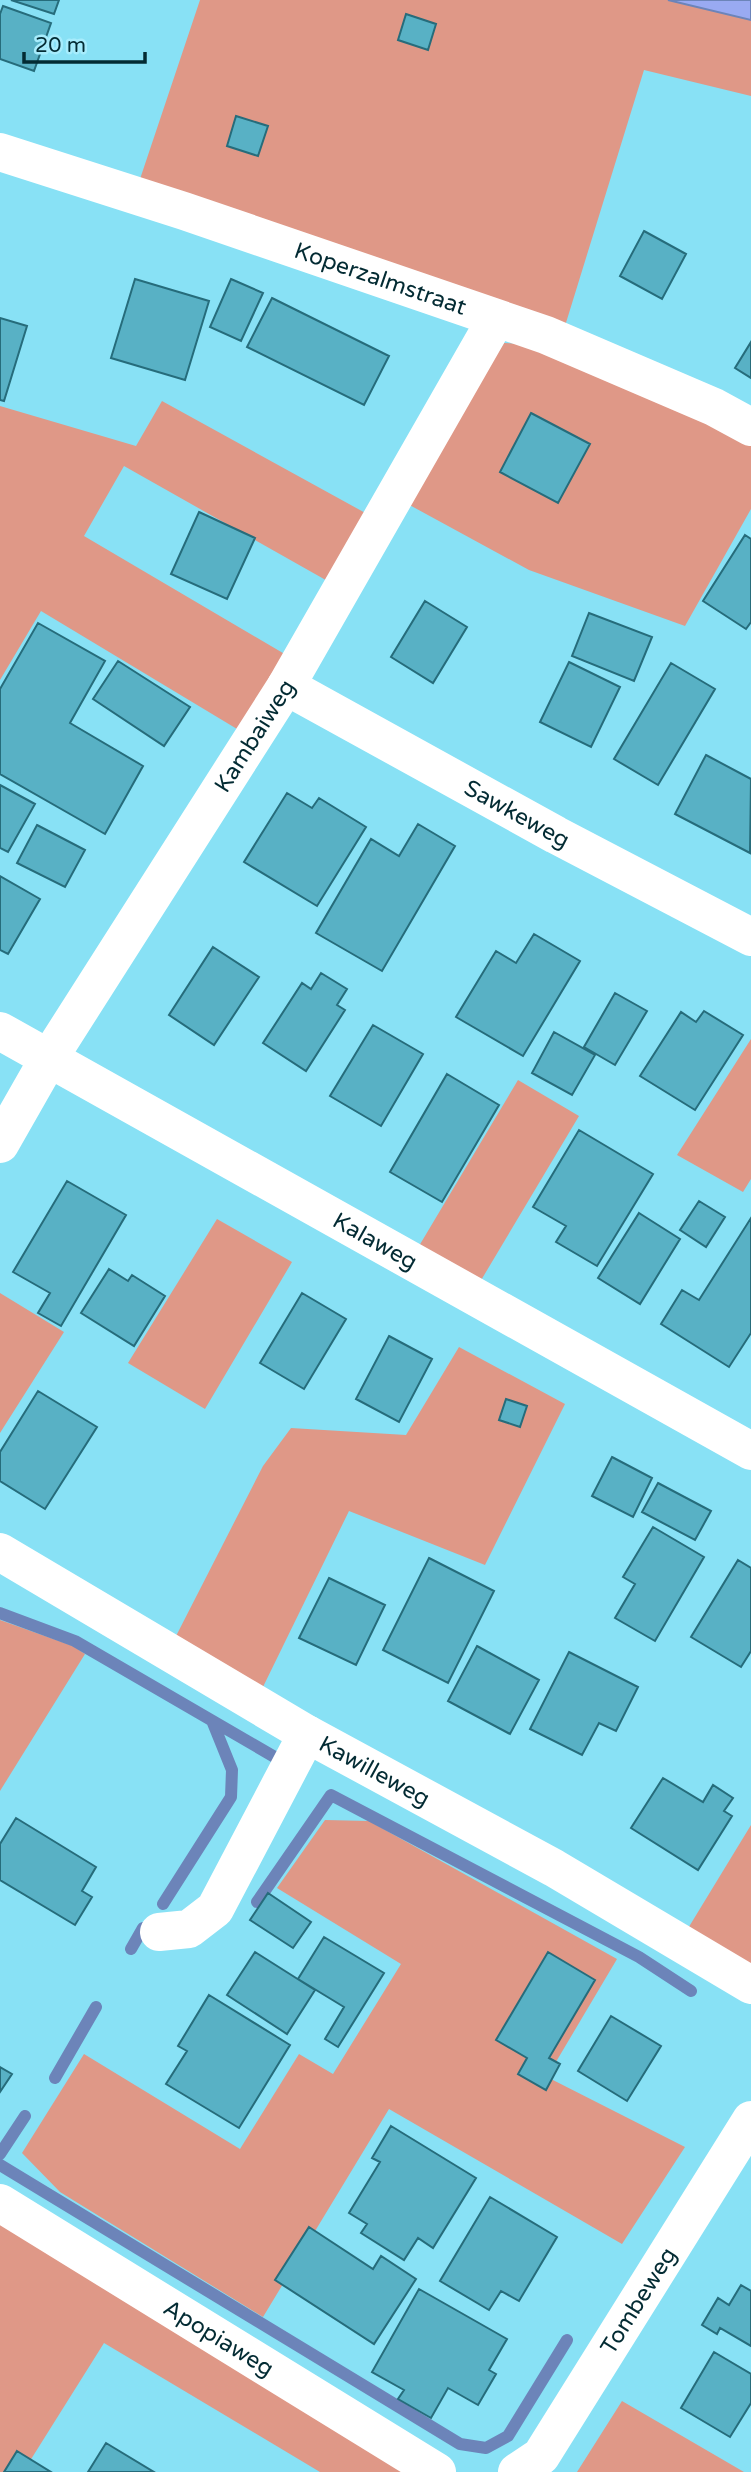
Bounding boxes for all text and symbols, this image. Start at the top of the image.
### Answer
scale bar [24,21,145,65]
text: 20 m [35,33,86,58]
street label: Koperzalmstraat [291,237,470,322]
street label: Kambaiweg [209,675,301,798]
street label: Sawkeweg [459,774,574,855]
street label: Kalaweg [328,1207,422,1277]
street label: Kawilleweg [314,1730,435,1813]
street label: Tombeweg [595,2243,683,2360]
street label: Apopiaweg [158,2294,279,2383]

